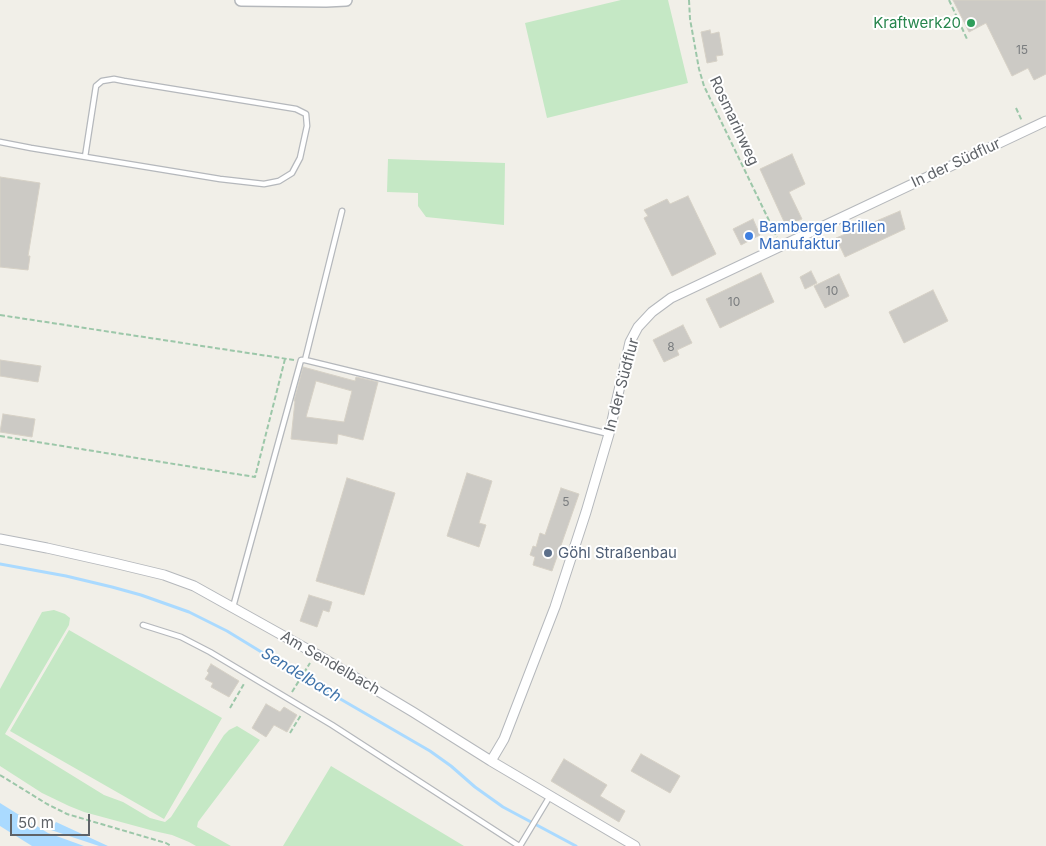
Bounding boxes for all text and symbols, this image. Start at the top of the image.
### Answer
place label: Kraftwerk20 [873,14,961,32]
marker: Kraftwerk20 [965,17,977,29]
house number: 15 [1016,43,1028,57]
street label: Rosmarinweg [706,74,762,168]
street label: In der Südflur [909,134,1003,192]
place label: Bamberger Brillen Manufaktur [759,218,886,253]
marker: Bamberger Brillen Manufaktur [743,230,755,242]
house number: 10 [826,284,838,298]
house number: 10 [728,295,740,309]
street label: In der Südflur [601,336,643,434]
house number: 8 [667,340,675,354]
house number: 5 [562,495,570,509]
place label: Göhl Straßenbau [558,544,677,562]
marker: Göhl Straßenbau [542,547,554,559]
street label: Am Sendelbach [277,627,383,699]
water label: Sendelbach [257,644,345,706]
scale bar [12,804,92,836]
text: 50 m [18,813,54,832]

